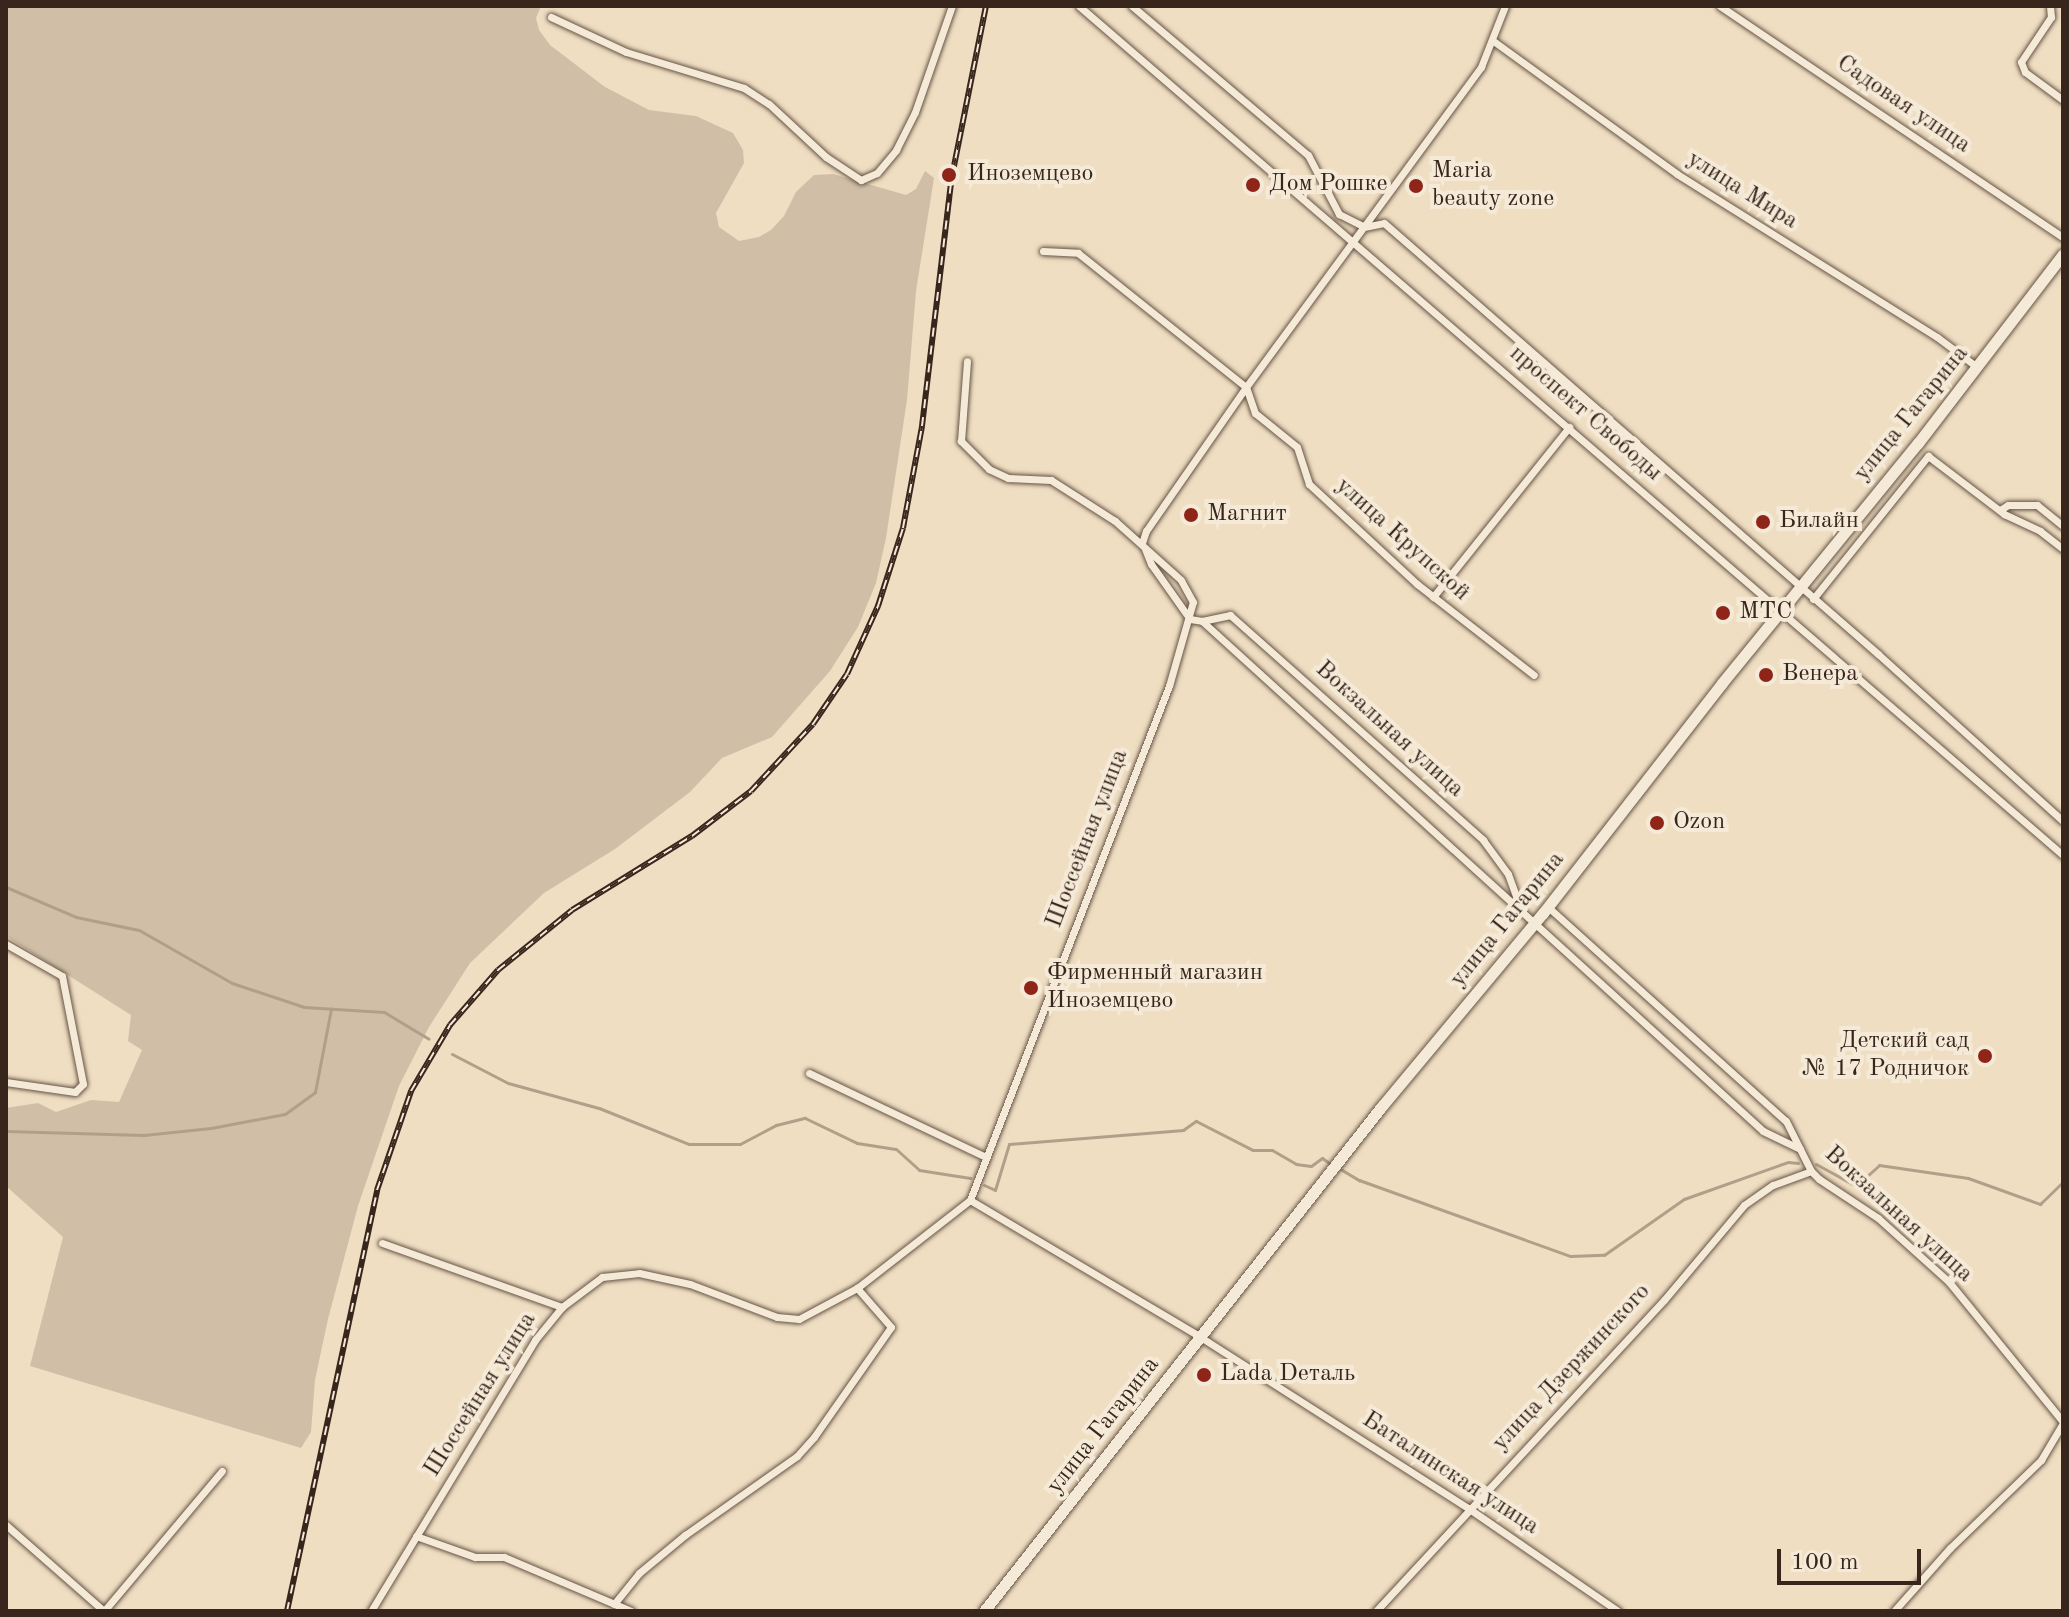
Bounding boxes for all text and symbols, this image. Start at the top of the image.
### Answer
street label: Садовая улица [1830,50,1976,160]
street label: улица Мира [1681,146,1803,236]
place label: Maria beauty zone [1432,158,1554,214]
place label: Иноземцево [967,161,1093,189]
marker: Иноземцево [938,164,960,186]
place label: Дом Рошке [1269,171,1387,199]
marker: Дом Рошке [1244,176,1262,194]
marker: Maria beauty zone [1407,177,1425,195]
street label: проспект Свободы [1503,340,1667,488]
street label: улица Гагарина [1849,340,1975,488]
street label: улица Крупской [1329,472,1475,608]
place label: Магнит [1207,501,1287,529]
marker: Магнит [1182,506,1200,524]
place label: Билайн [1779,508,1859,536]
marker: Билайн [1754,513,1772,531]
place label: МТС [1739,599,1792,627]
marker: МТС [1714,604,1732,622]
street label: Вокзальная улица [1309,656,1469,804]
place label: Венера [1782,661,1858,689]
marker: Венера [1757,666,1775,684]
street label: Шоссейная улица [1041,746,1135,932]
place label: Ozon [1673,809,1725,837]
marker: Ozon [1648,814,1666,832]
street label: улица Гагарина [1445,846,1571,994]
place label: Фирменный магазин Иноземцево [1047,960,1263,1016]
marker: Фирменный магазин Иноземцево [1022,979,1040,997]
place label: Детский сад № 17 Родничок [1802,1028,1969,1084]
marker: Детский сад № 17 Родничок [1976,1047,1994,1065]
street label: Вокзальная улица [1818,1141,1978,1289]
street label: улица Дзержинского [1487,1278,1657,1458]
street label: Шоссейная улица [419,1307,543,1483]
street label: улица Гагарина [1042,1352,1166,1500]
place label: Lada Dеталь [1220,1361,1355,1389]
marker: Lada Dеталь [1195,1366,1213,1384]
street label: Баталинская улица [1356,1406,1544,1542]
scale bar [1781,1533,1925,1583]
text: 100 m [1791,1551,1859,1575]

